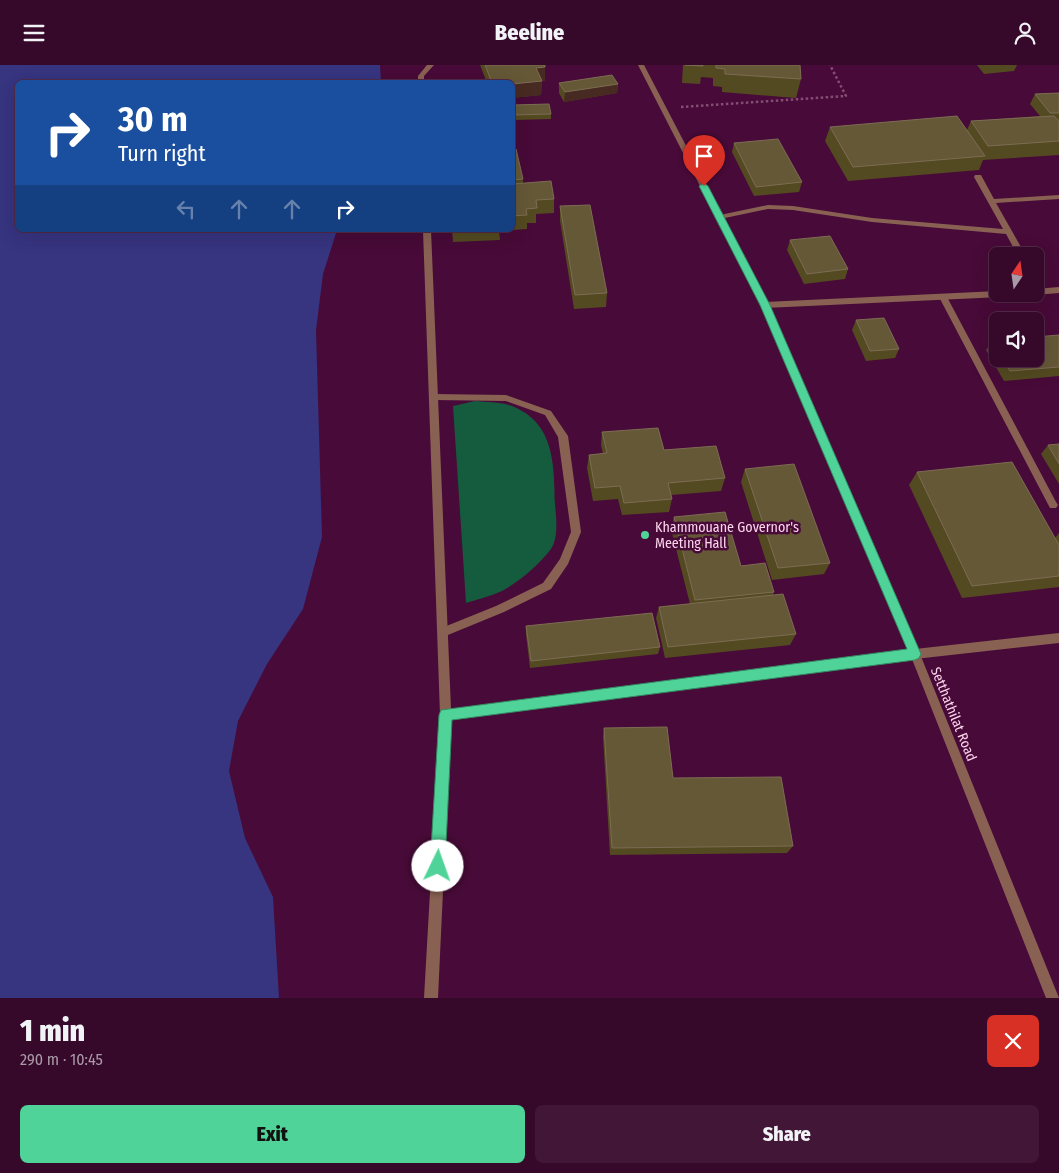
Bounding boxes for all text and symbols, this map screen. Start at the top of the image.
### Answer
icon: menu [20,19,48,47]
text: Beeline [495,19,564,46]
icon: person [1011,19,1039,47]
text: 30 m [118,98,188,140]
icon: right [35,100,100,165]
pin [683,135,725,186]
text: Turn right [118,140,206,167]
icon: arrive [690,142,718,170]
icon: left [172,195,200,223]
icon: ahead [225,195,253,223]
icon: ahead [278,195,306,223]
icon: right [331,195,359,223]
north arrow [989,247,1044,303]
map controls [989,247,1044,367]
button: sound [989,312,1044,367]
place label: Khammouane Governor's Meeting Hall [655,519,799,552]
marker: Khammouane Governor's Meeting Hall [639,529,651,541]
street label: Setthathilat Road [927,665,980,764]
position arrow [411,839,463,891]
text: 1 min [20,1013,85,1049]
button: close [987,1015,1039,1067]
text: 290 m · 10:45 [20,1050,103,1069]
button: Exit [20,1105,525,1163]
button: Share [535,1105,1039,1163]

